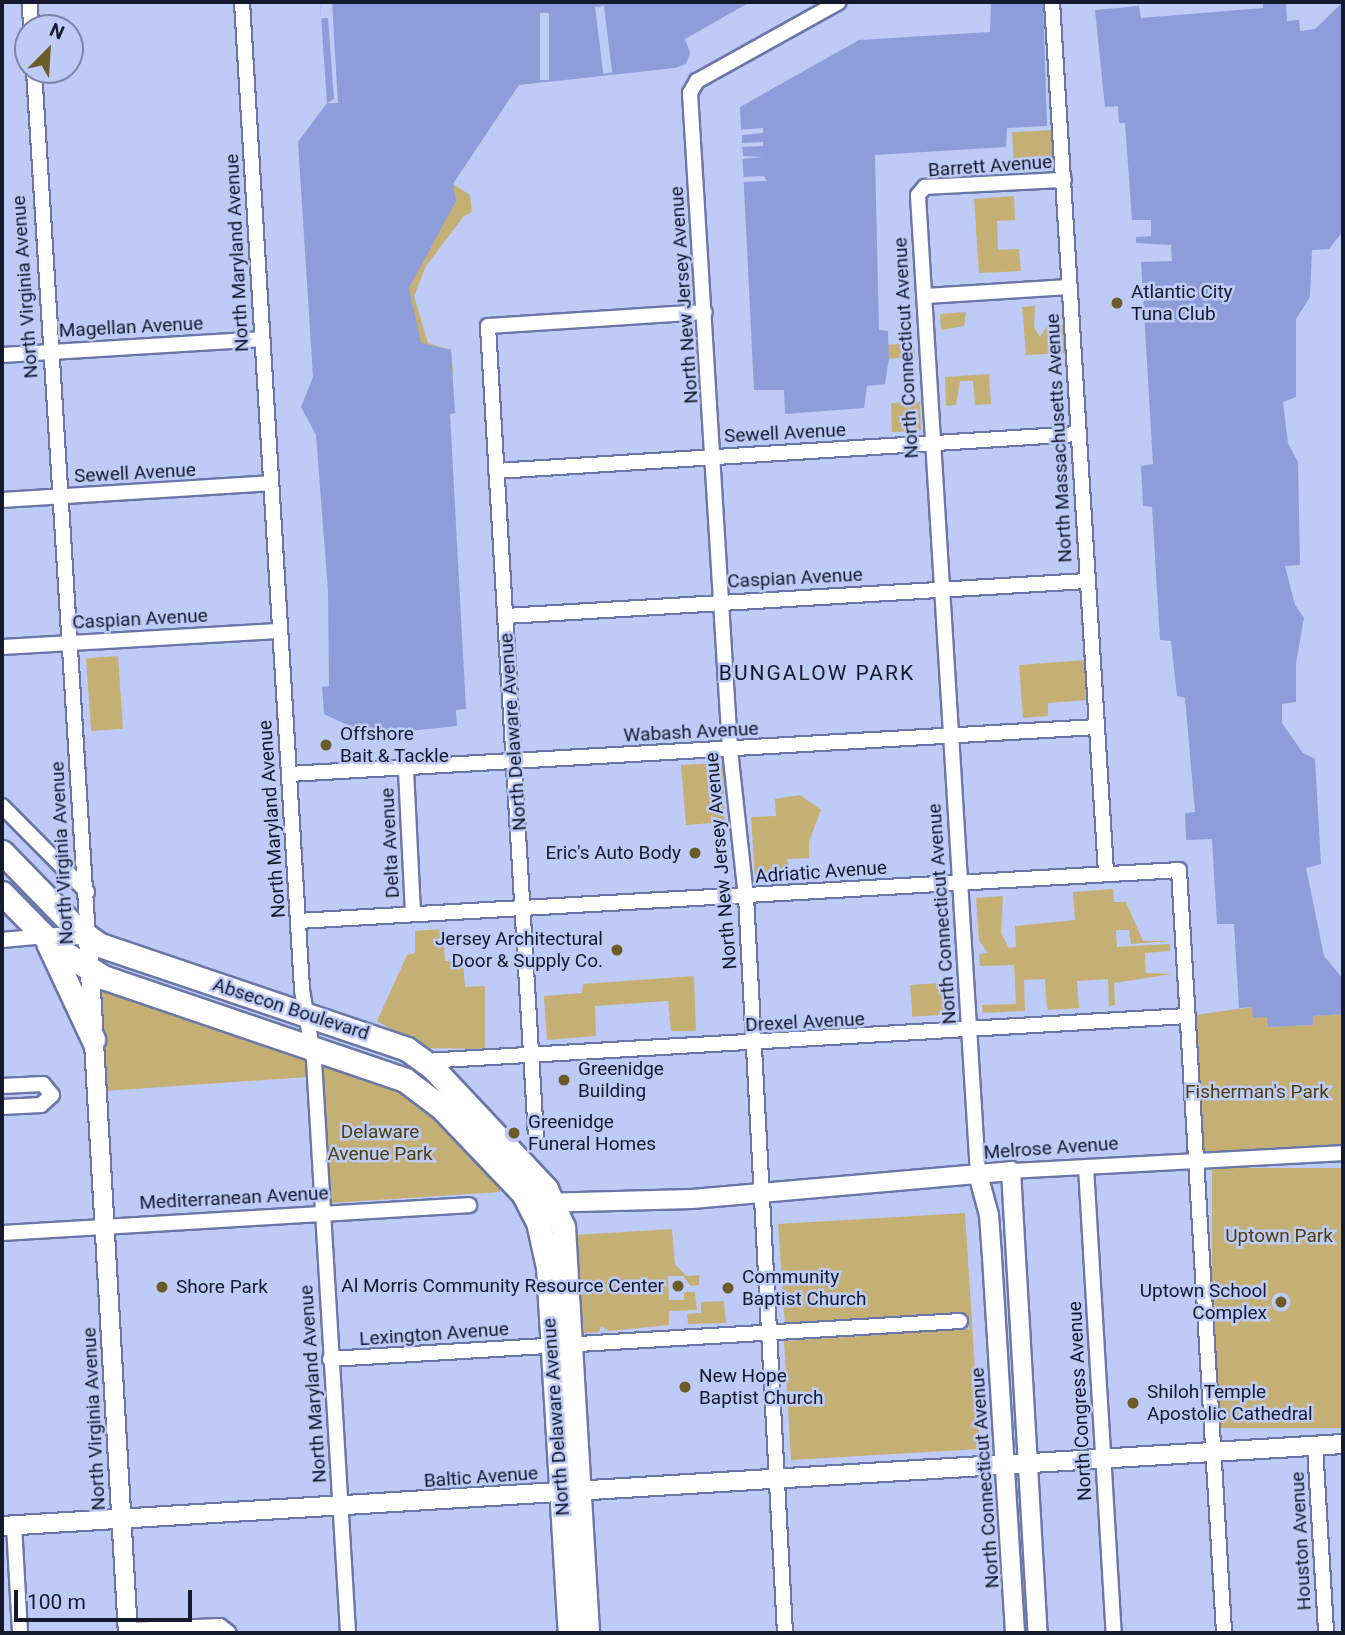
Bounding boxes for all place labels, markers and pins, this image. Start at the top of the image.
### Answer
place label: Atlantic City Tuna Club [1131,281,1233,325]
marker: Atlantic City Tuna Club [1109,295,1125,311]
place label: Offshore Bait & Tackle [340,723,449,767]
marker: Offshore Bait & Tackle [318,737,334,753]
place label: Eric's Auto Body [545,842,681,864]
marker: Eric's Auto Body [687,845,703,861]
place label: Jersey Architectural Door & Supply Co. [435,928,603,972]
marker: Jersey Architectural Door & Supply Co. [609,942,625,958]
place label: Greenidge Building [578,1058,664,1102]
marker: Greenidge Building [556,1072,572,1088]
place label: Greenidge Funeral Homes [528,1111,656,1155]
marker: Greenidge Funeral Homes [506,1125,522,1141]
place label: Community Baptist Church [742,1266,866,1310]
place label: Al Morris Community Resource Center [341,1275,664,1297]
place label: Shore Park [176,1276,268,1298]
marker: Al Morris Community Resource Center [670,1278,686,1294]
marker: Shore Park [154,1279,170,1295]
marker: Community Baptist Church [720,1280,736,1296]
place label: Uptown School Complex [1140,1280,1267,1324]
marker: Uptown School Complex [1273,1294,1289,1310]
place label: New Hope Baptist Church [699,1365,823,1409]
marker: New Hope Baptist Church [677,1379,693,1395]
place label: Shiloh Temple Apostolic Cathedral [1147,1381,1313,1425]
marker: Shiloh Temple Apostolic Cathedral [1125,1395,1141,1411]

